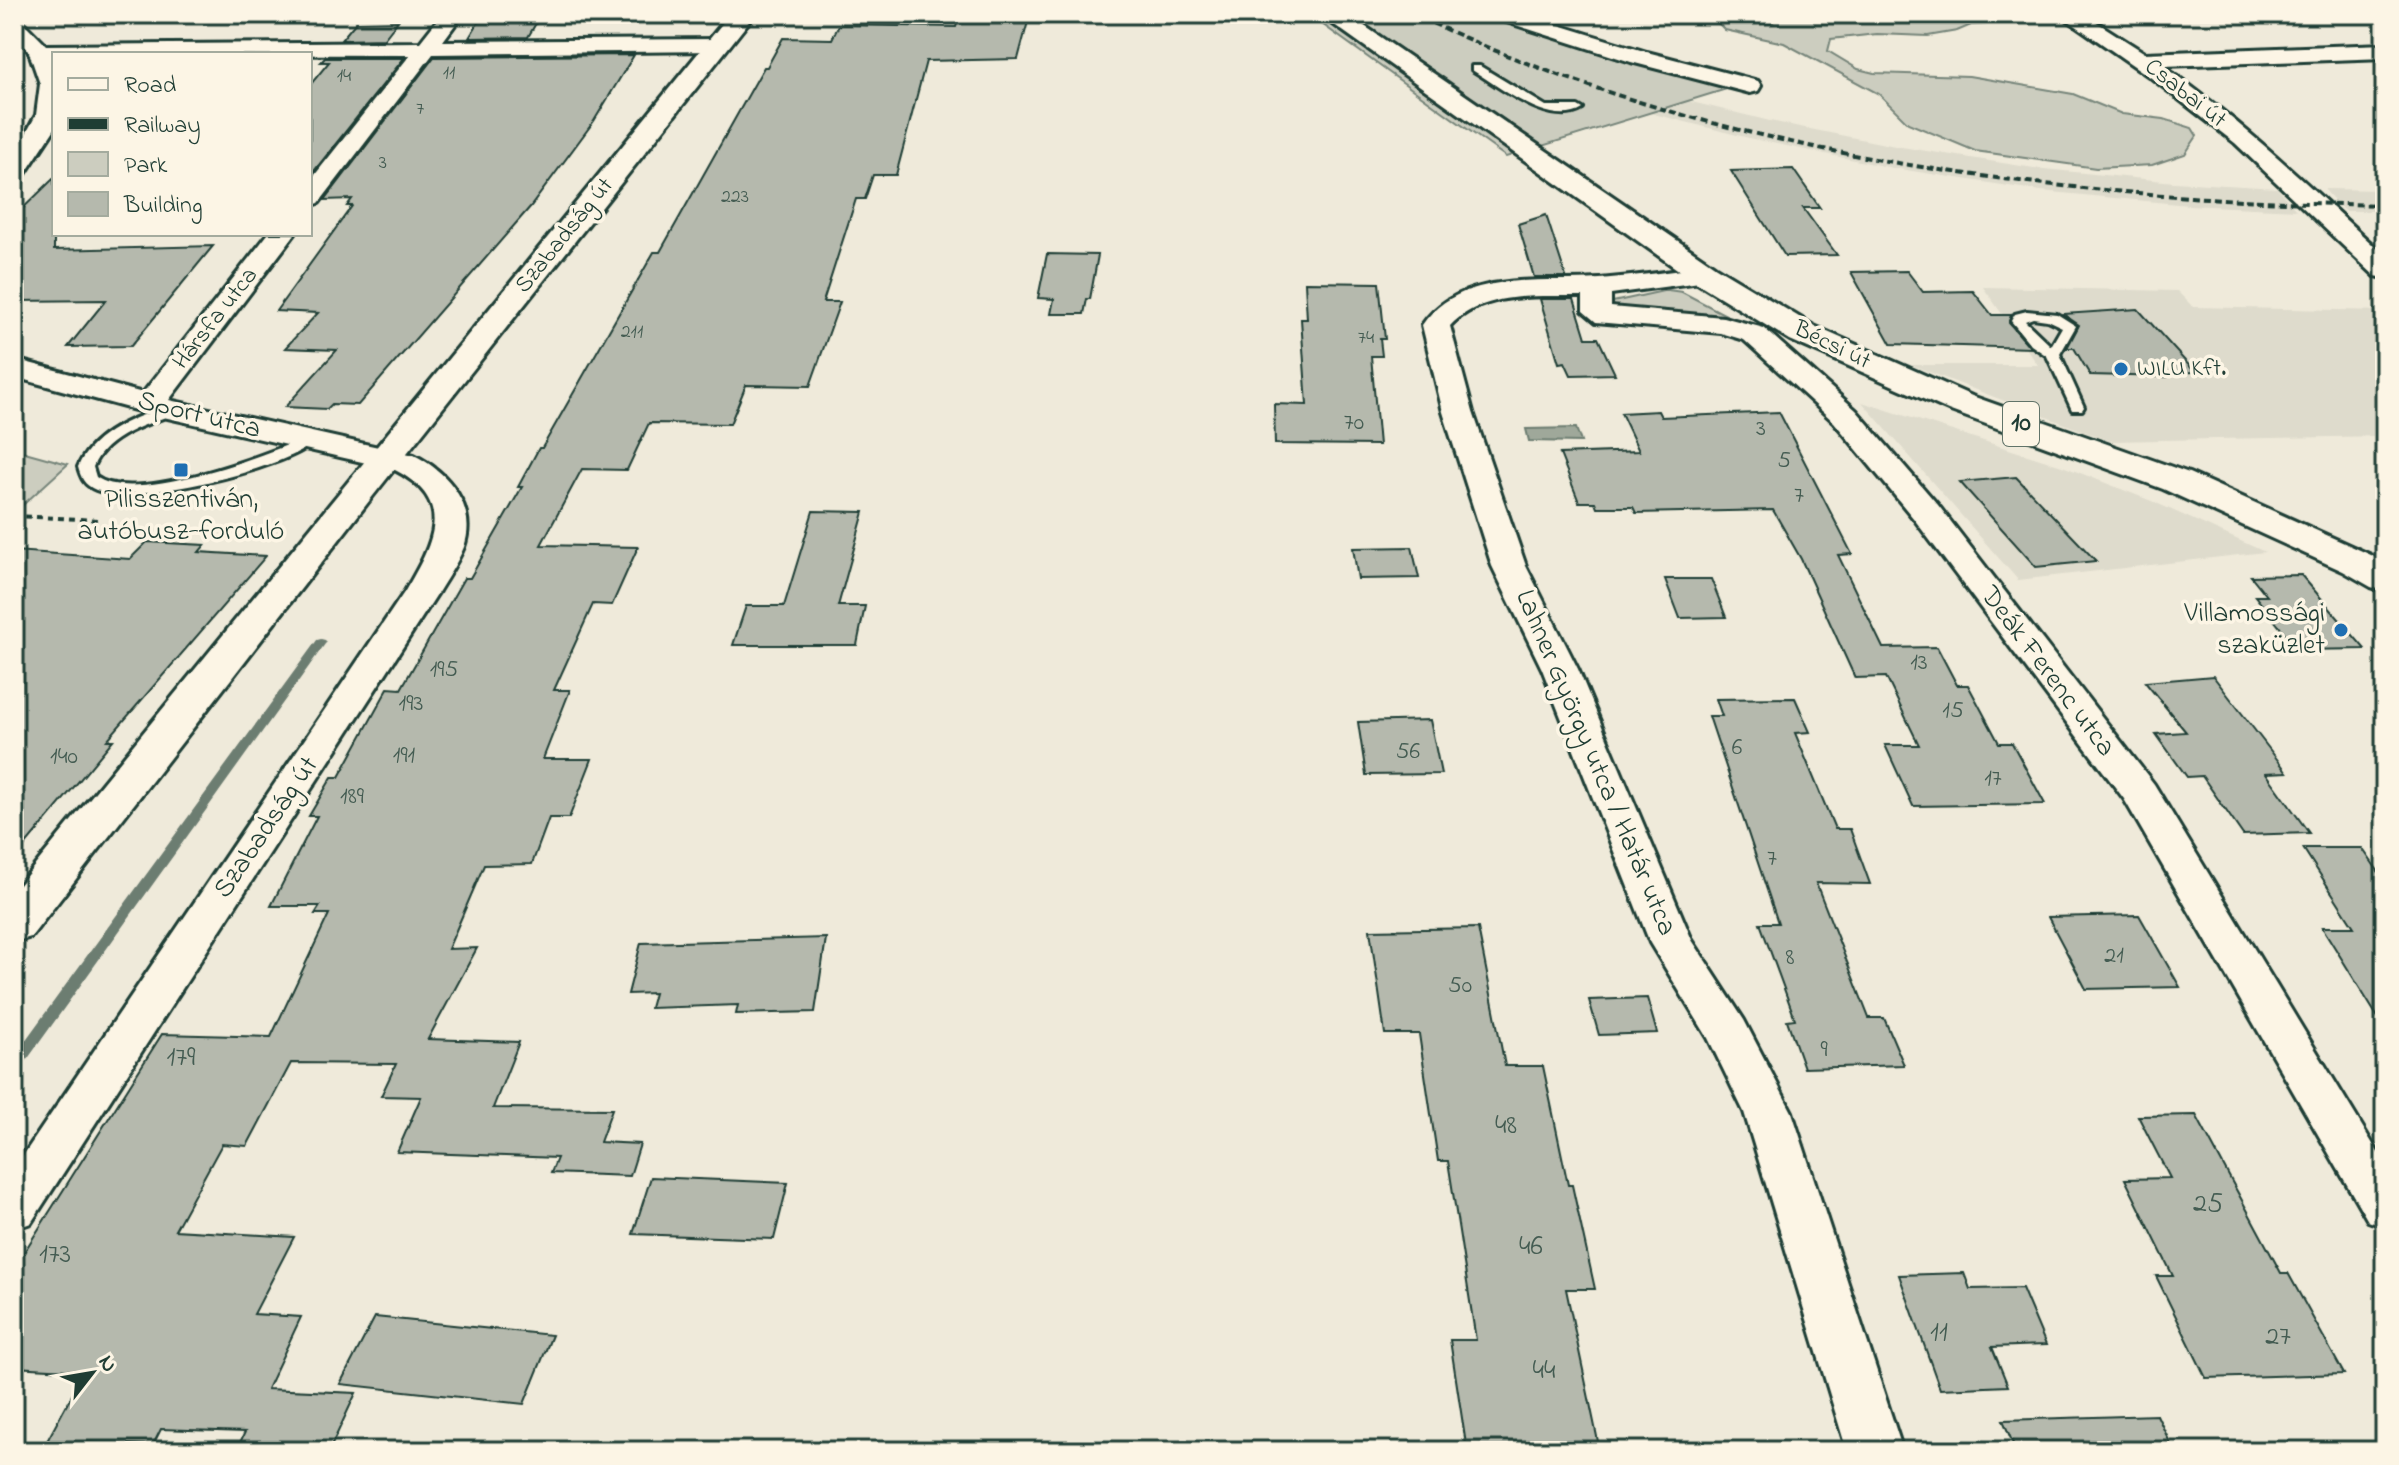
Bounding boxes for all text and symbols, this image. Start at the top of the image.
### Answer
street label: Csabai út [2136,51,2234,137]
legend [52,52,312,236]
house number: 11 [443,59,455,88]
house number: 14 [337,62,351,91]
text: Road [124,69,177,104]
house number: 7 [416,95,424,124]
text: Railway [124,109,201,145]
text: Park [124,149,168,184]
house number: 3 [379,149,387,178]
street label: Szabadság út [507,170,623,302]
house number: 223 [721,183,749,212]
text: Building [123,189,203,224]
street label: Hársfa utca [165,260,267,378]
street label: Bécsi út [1787,312,1876,380]
house number: 211 [621,318,643,347]
house number: 74 [1358,324,1374,353]
place label: WILU Kft. [2137,352,2226,387]
marker: WILU Kft. [2112,360,2130,378]
street label: Sport utca [133,381,265,451]
road number: 10 [2003,402,2039,446]
house number: 70 [1344,406,1364,441]
house number: 3 [1756,412,1766,447]
house number: 5 [1777,444,1791,479]
marker: Pilisszentiván, autóbusz-forduló [172,461,190,479]
house number: 7 [1794,479,1804,514]
place label: Pilisszentiván, autóbusz-forduló [78,480,284,553]
street label: Deák Ferenc utca [1968,577,2125,766]
street label: Lahner György utca / Határ utca [1503,584,1687,942]
place label: Villamossági szaküzlet [2183,594,2325,667]
marker: Villamossági szaküzlet [2332,621,2350,639]
house number: 13 [1910,646,1928,681]
house number: 195 [430,653,459,688]
house number: 193 [399,687,423,722]
house number: 15 [1942,694,1964,729]
house number: 6 [1732,731,1743,766]
house number: 56 [1396,735,1421,770]
house number: 191 [393,739,416,774]
house number: 140 [50,740,78,775]
street label: Szabadság út [204,749,330,907]
house number: 17 [1984,762,2002,797]
house number: 189 [340,780,365,815]
house number: 7 [1767,842,1777,877]
house number: 21 [2104,939,2124,974]
house number: 8 [1786,941,1795,976]
house number: 50 [1448,969,1472,1004]
house number: 9 [1820,1033,1828,1068]
house number: 179 [167,1038,196,1079]
house number: 48 [1495,1106,1517,1147]
house number: 25 [2193,1184,2223,1225]
house number: 46 [1519,1227,1543,1268]
house number: 173 [39,1235,71,1276]
house number: 11 [1930,1313,1948,1354]
house number: 27 [2265,1317,2291,1358]
north arrow [52,1333,132,1413]
text: N [89,1350,124,1379]
house number: 44 [1532,1351,1556,1392]

